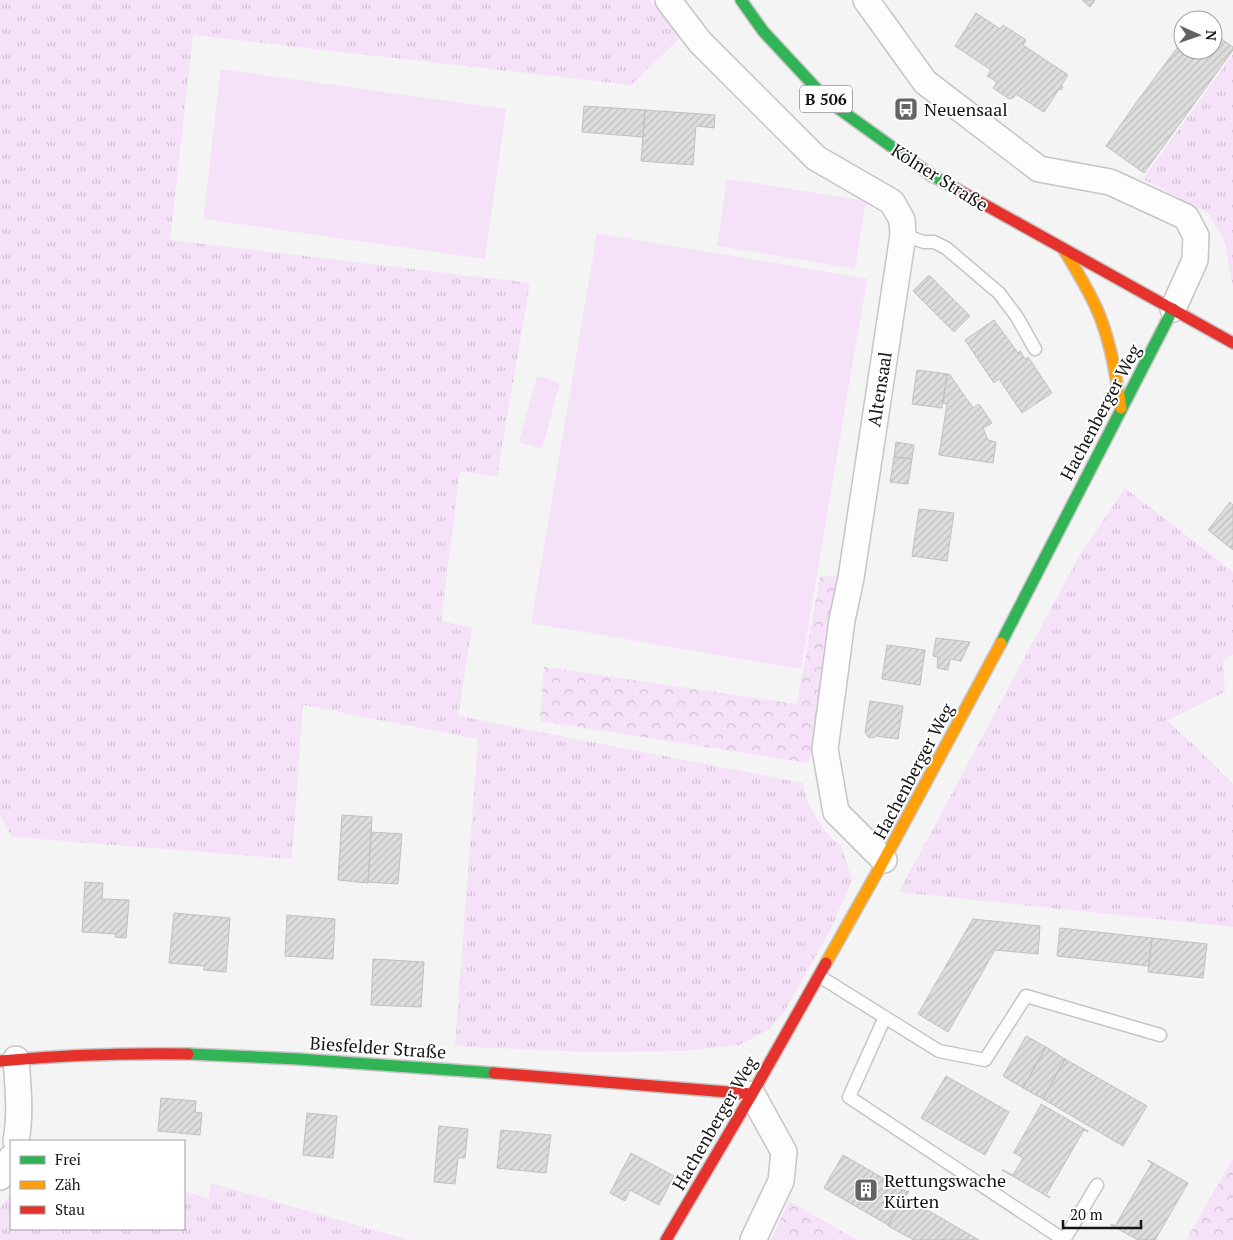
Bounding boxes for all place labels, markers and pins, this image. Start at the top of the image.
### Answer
bus stop icon: Neuensaal [893,96,919,122]
place label: Neuensaal [924,97,1008,121]
place label: Rettungswache Kürten [884,1168,1006,1213]
building icon: Rettungswache Kürten [853,1177,879,1203]

